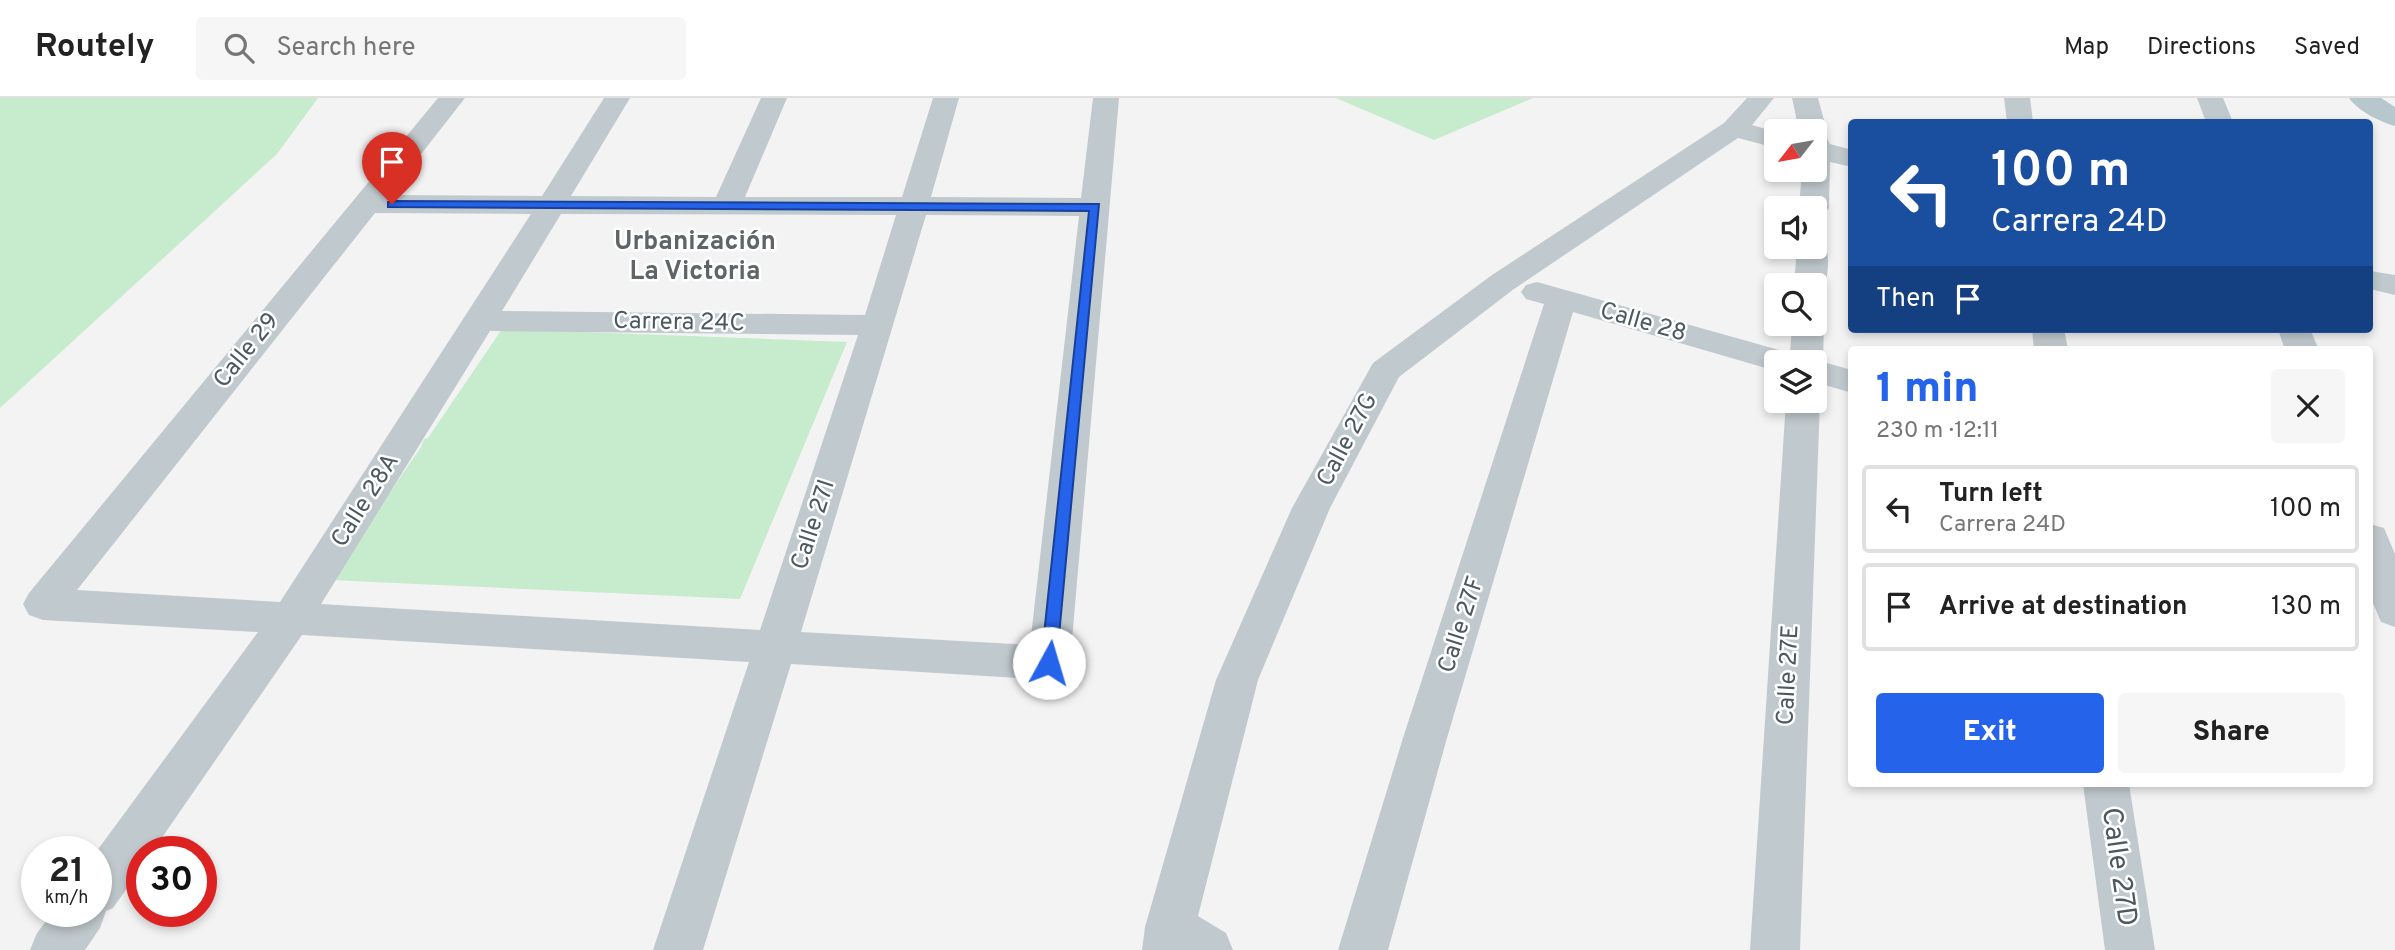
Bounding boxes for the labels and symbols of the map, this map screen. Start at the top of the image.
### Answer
north arrow [1764,119,1827,182]
pin [362,132,422,204]
district label: Urbanización La Victoria [614,226,776,289]
street label: Calle 28 [1596,296,1690,350]
street label: Calle 29 [208,307,286,395]
street label: Carrera 24C [613,307,745,339]
street label: Calle 27G [1311,388,1385,492]
street label: Calle 28A [326,449,406,553]
street label: Calle 27I [785,476,843,574]
street label: Calle 27F [1432,573,1492,677]
street label: Calle 27E [1771,624,1807,726]
position arrow [1012,626,1086,700]
street label: Calle 27D [2092,805,2144,929]
speed limit sign: 30 [126,836,217,927]

